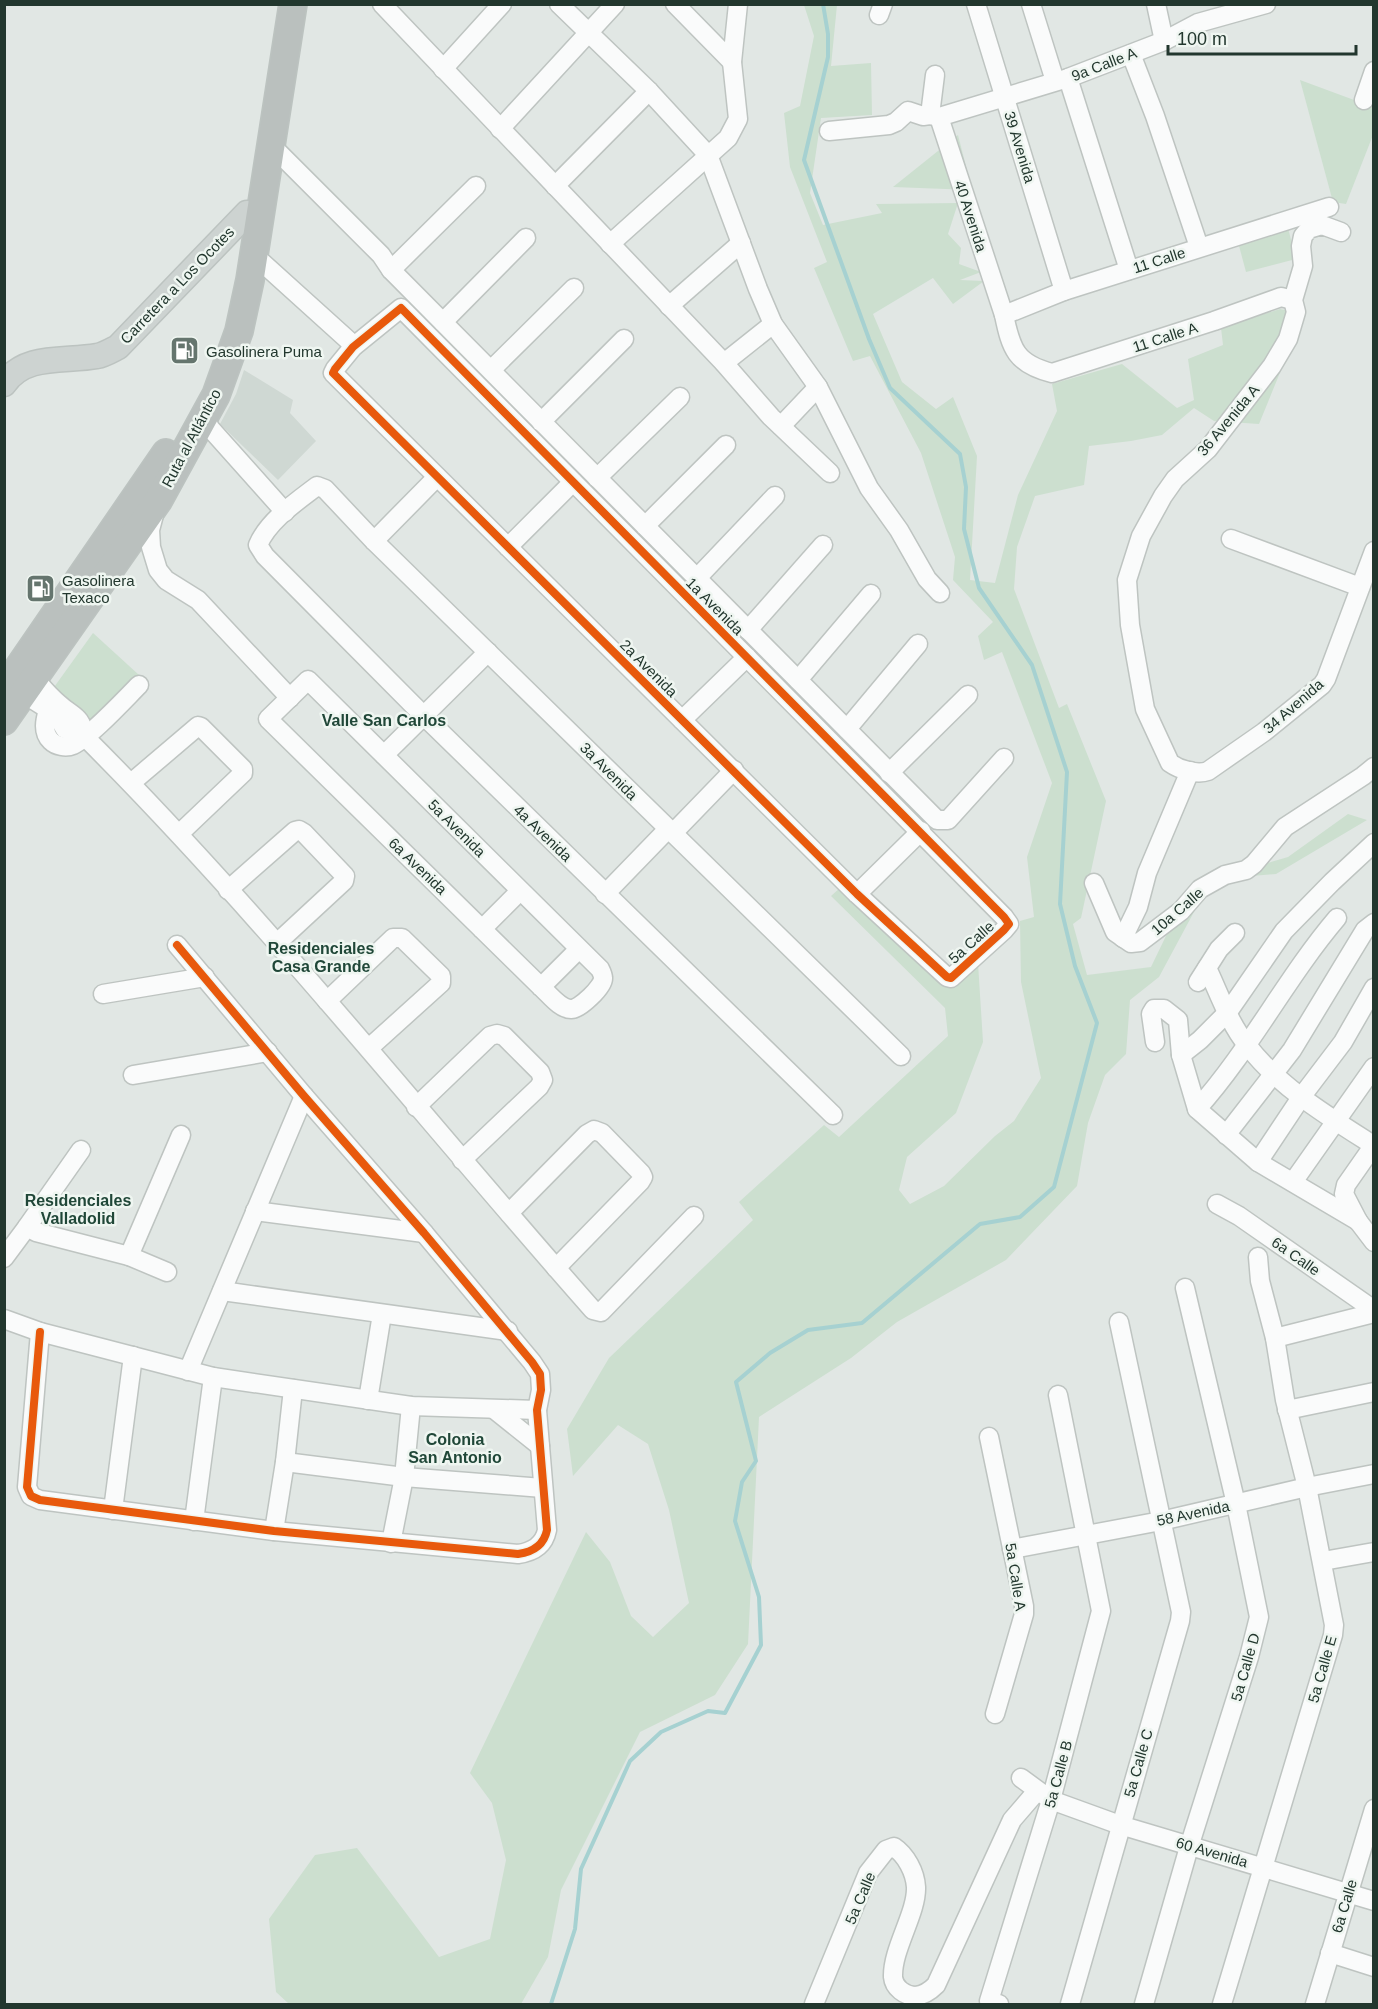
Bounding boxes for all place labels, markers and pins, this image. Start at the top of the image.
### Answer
fuel station icon: Gasolinera Puma [169,335,201,367]
place label: Gasolinera Puma [206,343,323,360]
place label: Gasolinera Texaco [62,572,135,606]
fuel station icon: Gasolinera Texaco [25,573,57,605]

